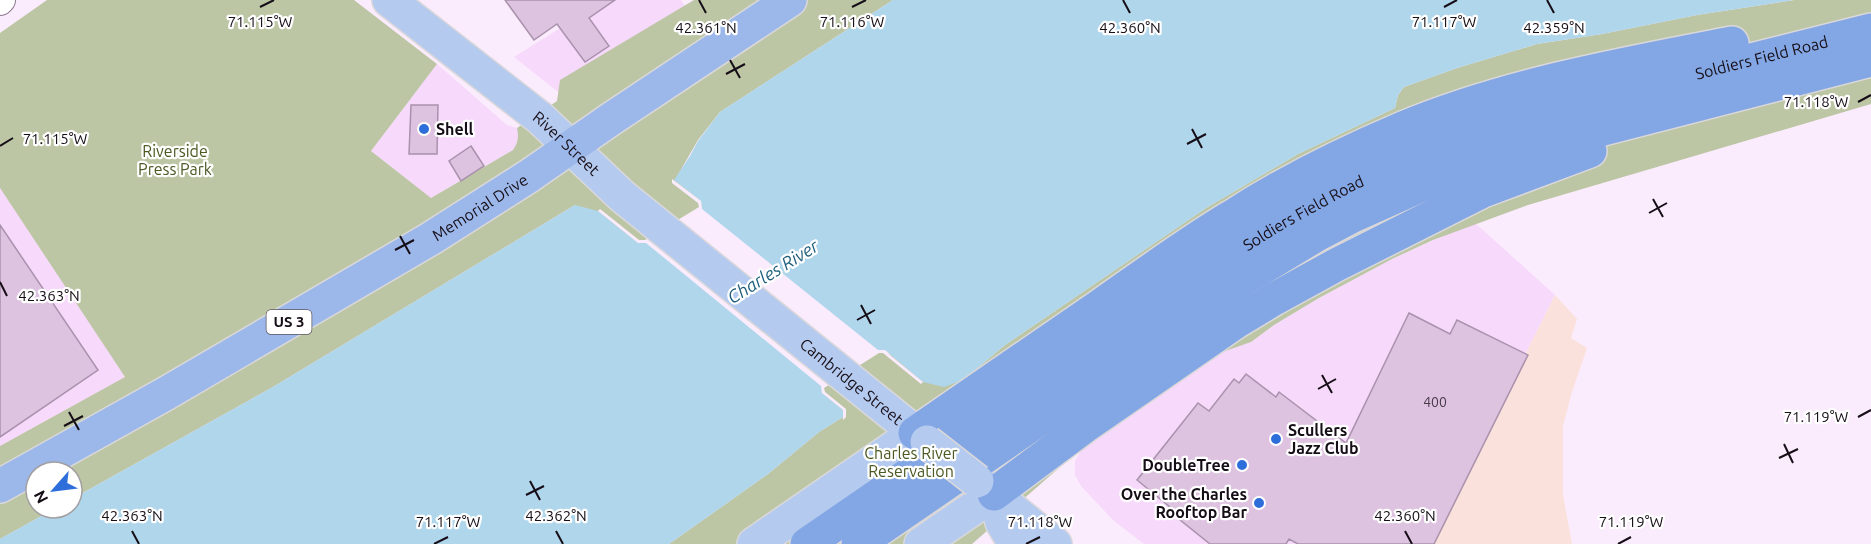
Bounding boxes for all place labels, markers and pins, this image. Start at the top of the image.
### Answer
place label: Shell [436,120,474,138]
marker: Shell [417,122,431,136]
place label: Scullers Jazz Club [1288,421,1359,457]
marker: Scullers Jazz Club [1269,432,1283,446]
place label: DoubleTree [1142,456,1230,474]
marker: DoubleTree [1235,458,1249,472]
place label: Over the Charles Rooftop Bar [1121,485,1247,521]
marker: Over the Charles Rooftop Bar [1252,496,1266,510]

